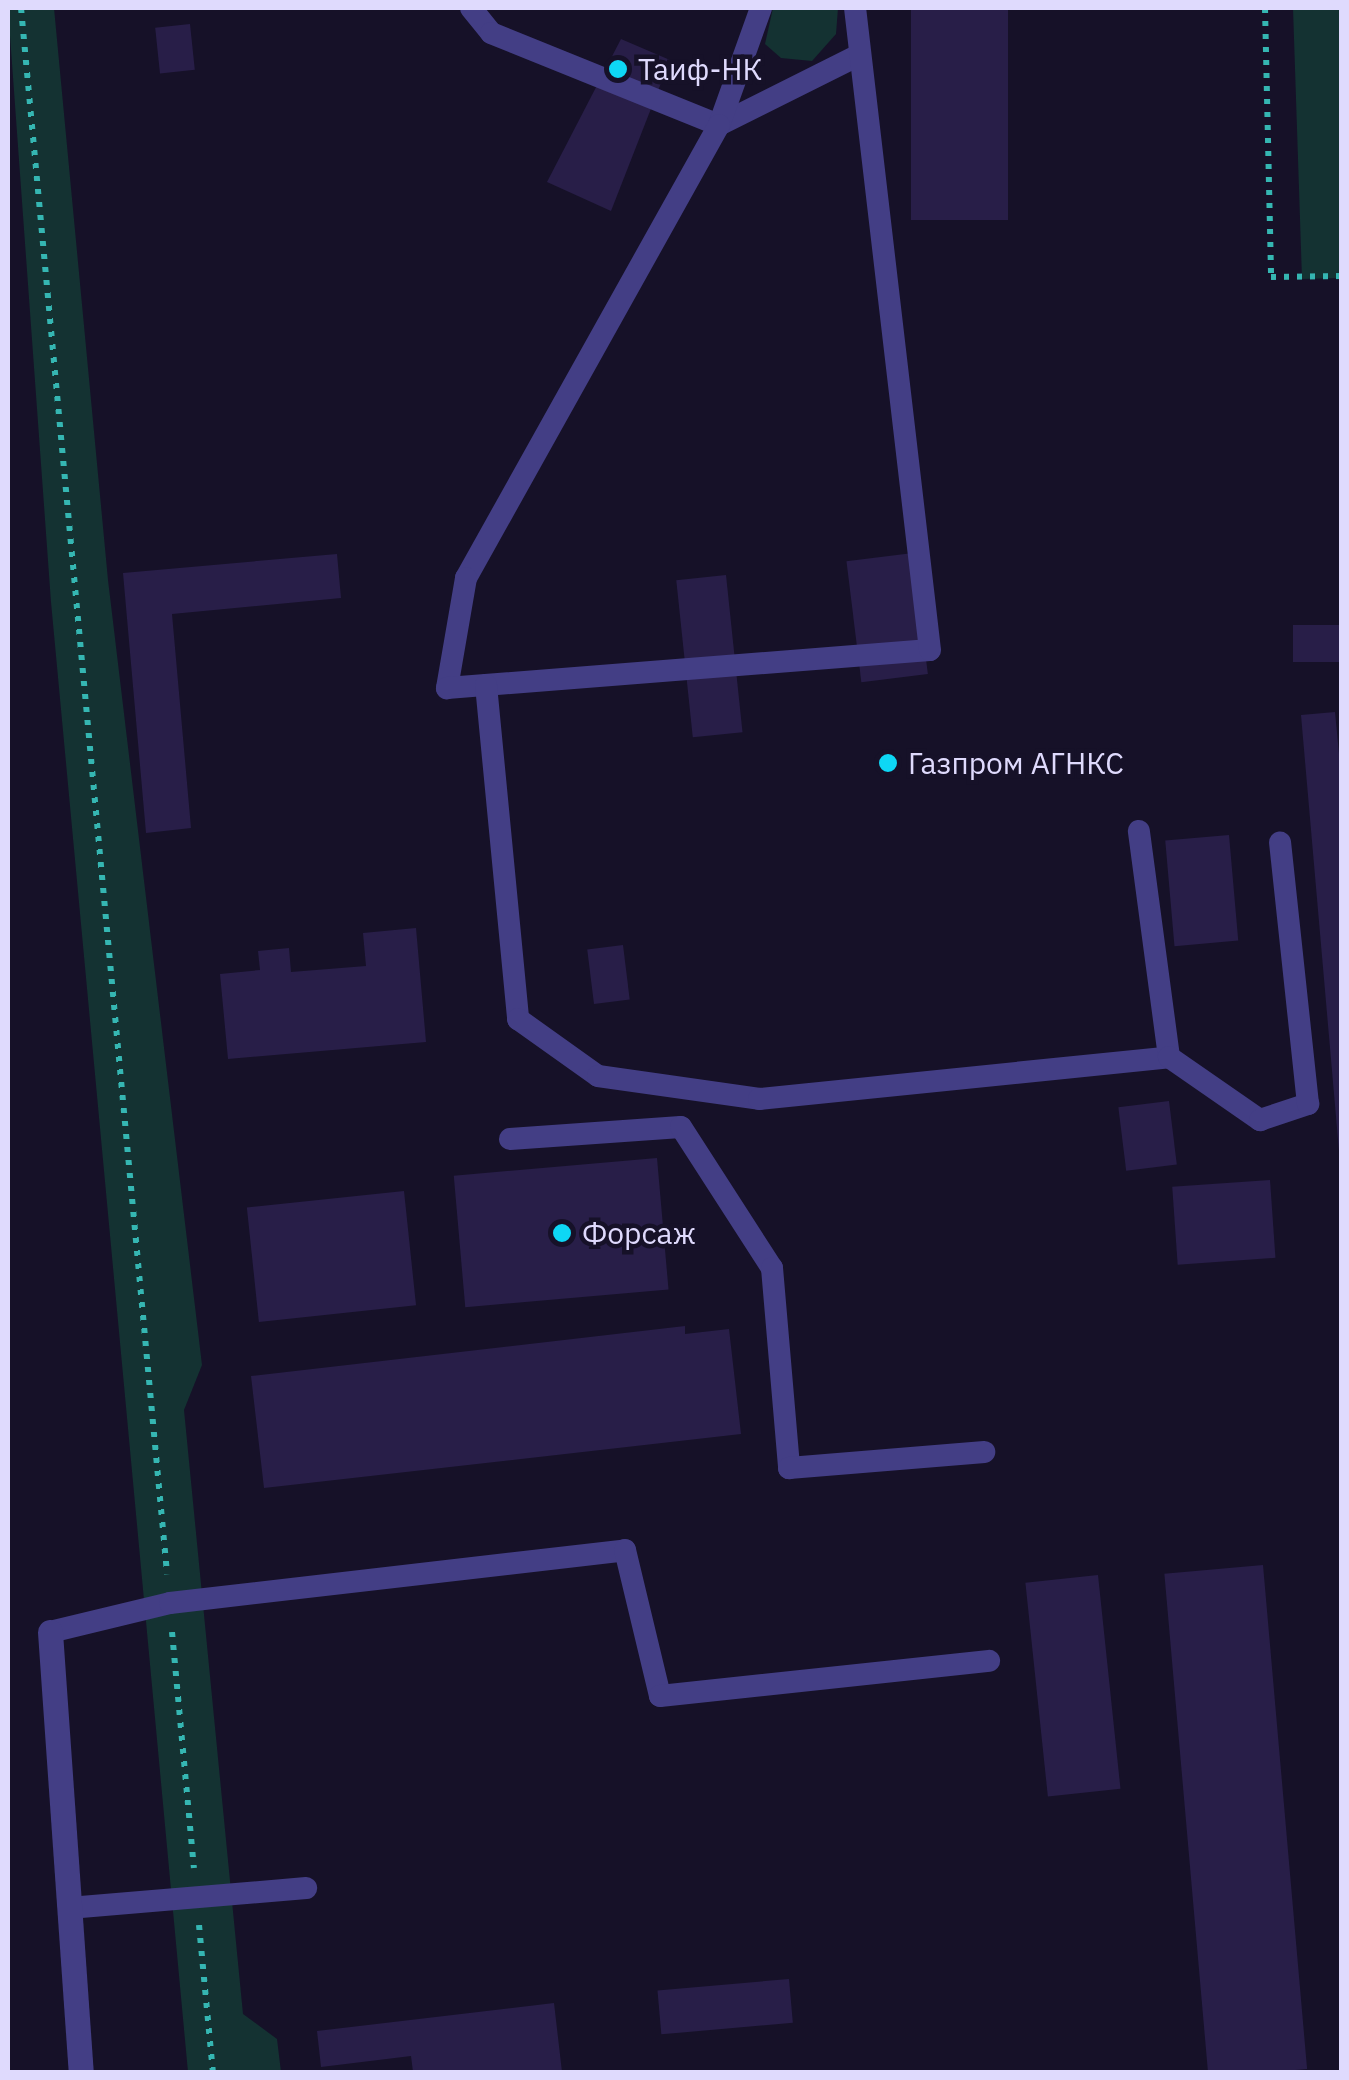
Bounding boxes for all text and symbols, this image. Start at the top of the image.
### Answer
place label: Таиф-НК [638,51,762,87]
marker: Таиф-НК [607,58,629,80]
place label: Газпром АГНКС [908,745,1124,781]
marker: Газпром АГНКС [877,752,899,774]
place label: Форсаж [582,1215,696,1251]
marker: Форсаж [551,1222,573,1244]

